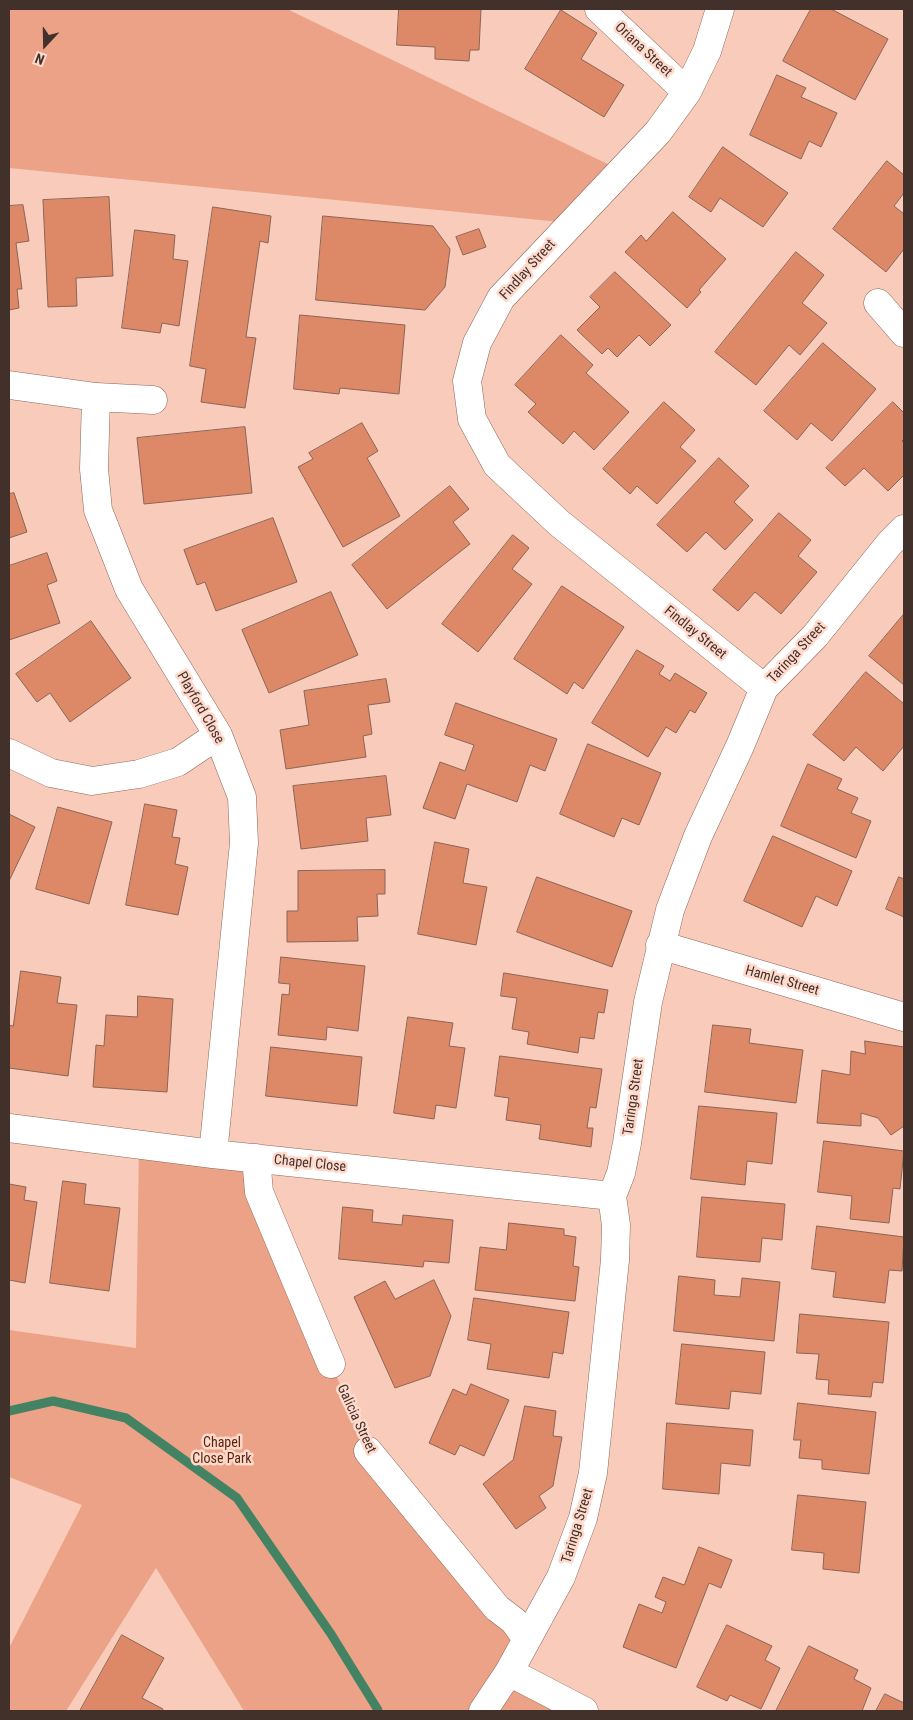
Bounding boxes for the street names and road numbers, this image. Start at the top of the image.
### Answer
street label: Oriana Street [611,19,675,81]
street label: Findlay Street [497,236,559,304]
street label: Findlay Street [660,603,730,663]
street label: Taringa Street [765,619,829,687]
street label: Playford Close [173,669,227,747]
street label: Hamlet Street [743,962,821,1000]
street label: Taringa Street [620,1058,648,1136]
street label: Chapel Close [273,1152,347,1176]
street label: Galicia Street [333,1382,379,1456]
street label: Taringa Street [559,1487,597,1565]

